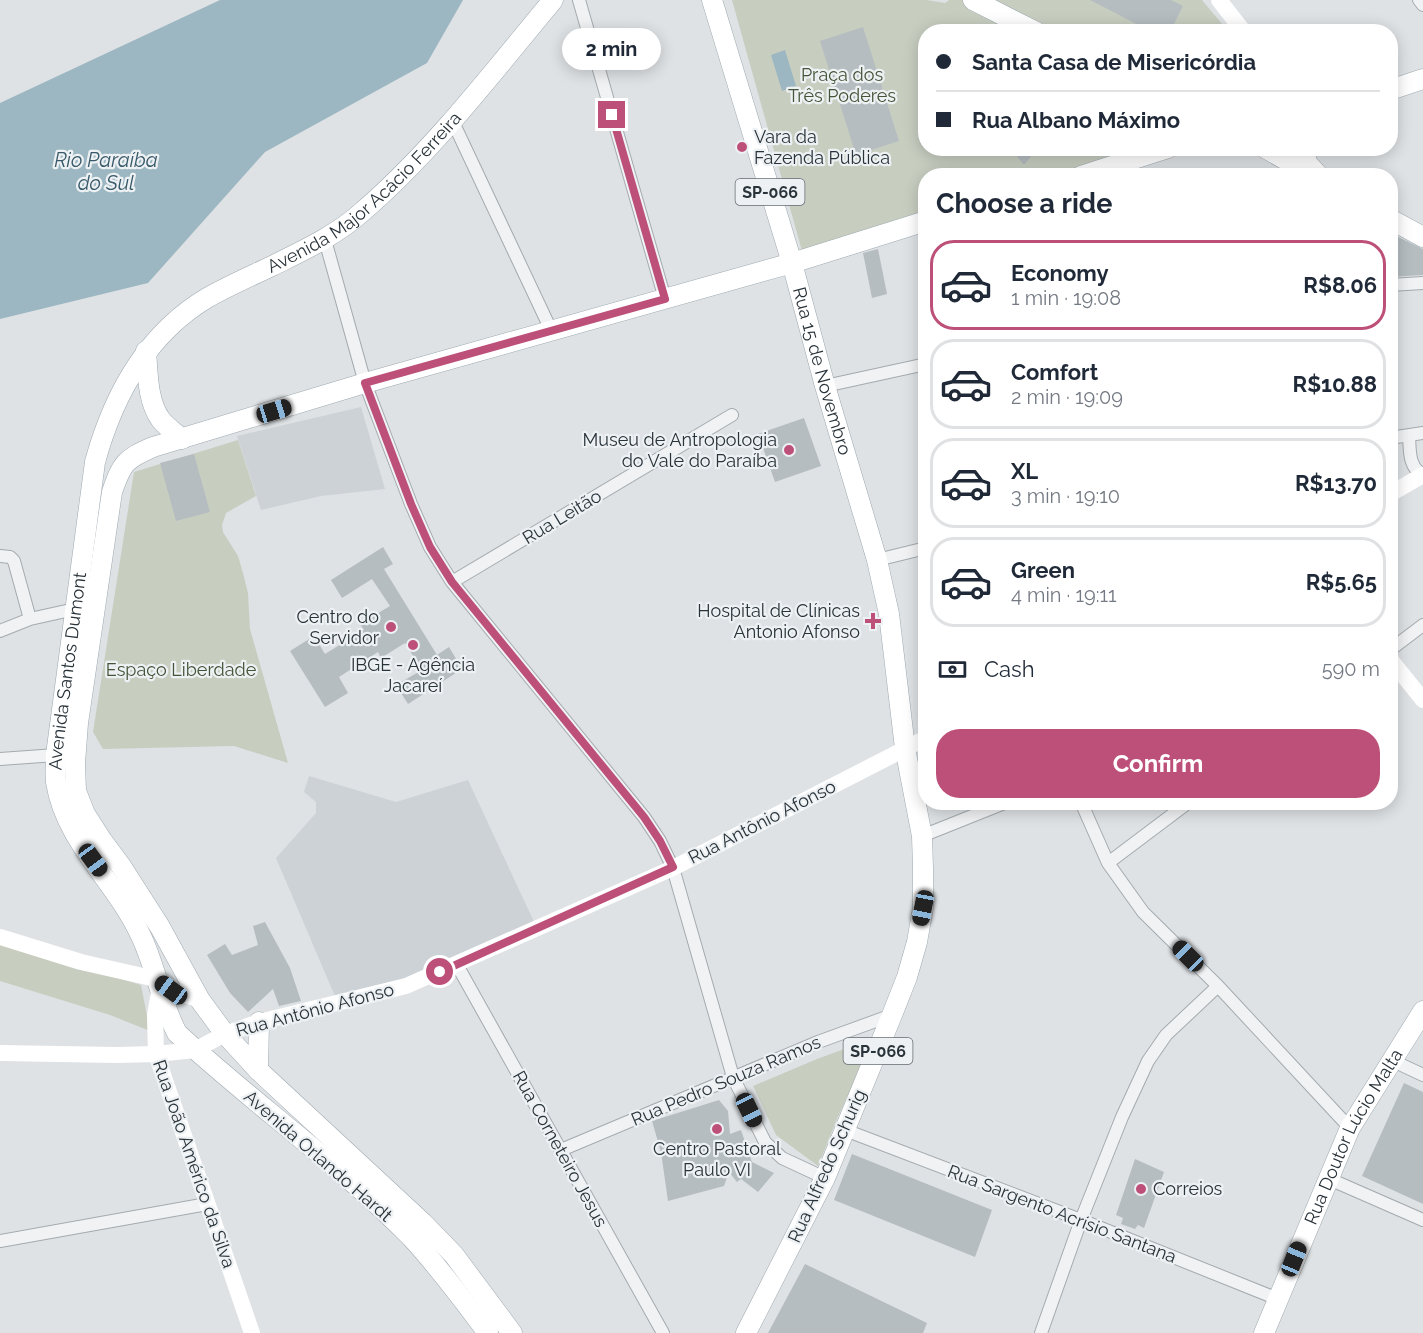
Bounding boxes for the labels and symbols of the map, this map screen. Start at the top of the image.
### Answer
callout: 2 min [562,28,662,70]
park label: Praça dos Três Poderes [788,64,896,106]
route end [598,101,625,128]
street label: Avenida Major Acácio Ferreira [263,107,465,277]
place label: Vara da Fazenda Pública [754,126,890,168]
marker: Vara da Fazenda Pública [735,140,749,154]
water label: Rio Paraíba do Sul [54,148,158,195]
road number: SP-066 [736,179,804,205]
street label: Rua 15 de Novembro [789,285,856,458]
car [254,397,294,425]
place label: Museu de Antropologia do Vale do Paraíba [583,429,777,471]
marker: Museu de Antropologia do Vale do Paraíba [782,443,796,457]
street label: Rua Leitão [519,485,605,548]
street label: Avenida Santos Dumont [45,571,90,771]
place label: Hospital de Clínicas Antonio Afonso [697,600,860,642]
place label: Centro do Servidor [296,606,380,648]
marker: Hospital de Clínicas Antonio Afonso [864,612,882,630]
marker: Centro do Servidor [384,620,398,634]
marker: IBGE - Agência Jacareí [406,638,420,652]
place label: IBGE - Agência Jacareí [351,654,475,696]
park label: Espaço Liberdade [106,659,257,680]
street label: Rua Antônio Afonso [685,775,839,868]
car [75,840,111,880]
car [911,889,935,927]
car [1169,937,1207,975]
route start [426,958,453,985]
car [151,972,191,1008]
street label: Rua Antônio Afonso [234,978,396,1041]
street label: Rua Pedro Souza Ramos [628,1031,824,1130]
road number: SP-066 [844,1038,912,1064]
street label: Rua Doutor Lúcio Malta [1300,1045,1407,1227]
street label: Rua João Américo da Silva [149,1057,240,1271]
street label: Rua Corneteiro Jesus [509,1067,612,1231]
street label: Avenida Orlando Hardt [240,1086,397,1226]
street label: Rua Alfredo Schurig [783,1086,870,1246]
car [733,1090,765,1130]
marker: Centro Pastoral Paulo VI [710,1122,724,1136]
place label: Centro Pastoral Paulo VI [653,1138,781,1180]
street label: Rua Sargento Acrísio Santana [945,1160,1180,1267]
place label: Correios [1153,1178,1223,1199]
marker: Correios [1134,1182,1148,1196]
car [1279,1239,1309,1279]

